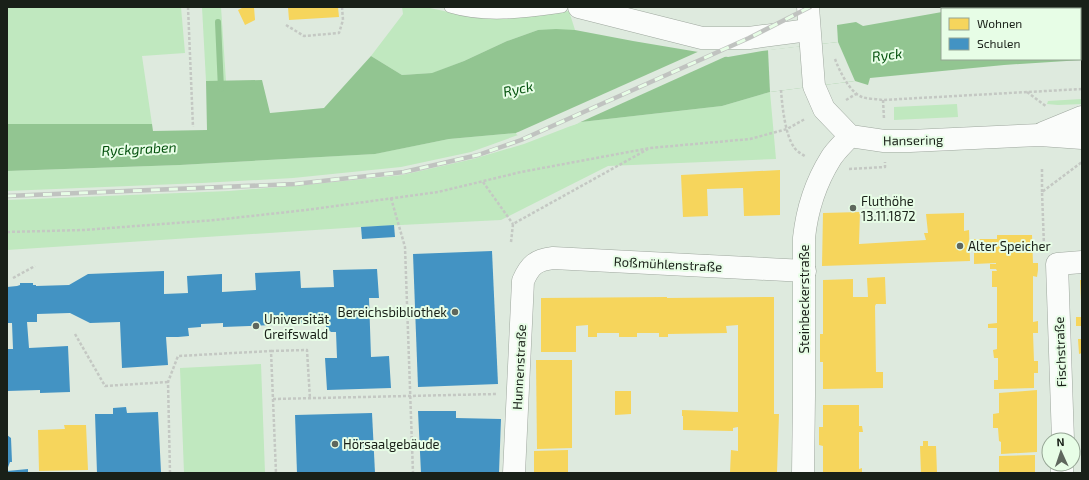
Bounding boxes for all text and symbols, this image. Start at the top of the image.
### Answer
legend [941,8,1081,60]
text: Wohnen [977,16,1022,30]
text: Schulen [977,36,1020,50]
water label: Ryck [871,44,903,65]
water label: Ryck [501,77,534,100]
street label: Hansering [883,131,943,149]
water label: Ryckgraben [101,138,177,159]
place label: Fluthöhe 13.11.1872 [861,193,916,224]
marker: Fluthöhe 13.11.1872 [848,203,858,213]
place label: Alter Speicher [968,238,1051,254]
marker: Alter Speicher [955,241,965,251]
street label: Steinbeckerstraße [796,245,812,353]
street label: Roßmühlenstraße [613,253,723,275]
place label: Bereichsbibliothek [338,304,447,320]
marker: Bereichsbibliothek [450,307,460,317]
place label: Universität Greifswald [264,311,329,342]
street label: Fischstraße [1051,317,1069,387]
marker: Universität Greifswald [251,321,261,331]
street label: Hunnenstraße [509,324,529,410]
north arrow [1041,432,1081,472]
text: N [1056,435,1065,448]
place label: Hörsaalgebäude [343,436,440,452]
marker: Hörsaalgebäude [330,439,340,449]

